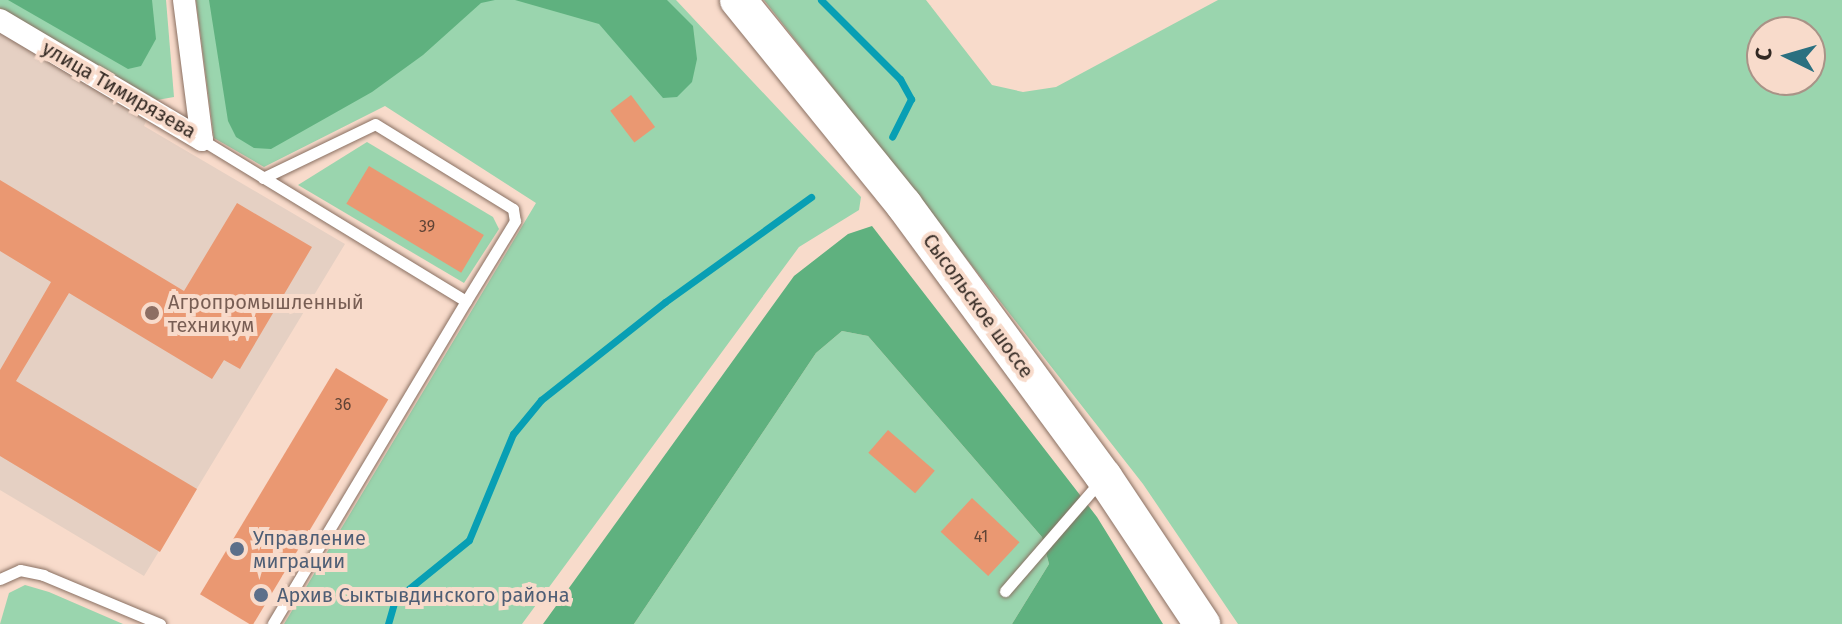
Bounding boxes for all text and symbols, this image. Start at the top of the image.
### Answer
north arrow [1746,16,1826,96]
street label: улица Тимирязева [38,36,200,144]
text: С [1750,47,1778,62]
house number: 39 [419,217,435,237]
street label: Сысольское шоссе [918,229,1038,383]
place label: Агропромышленный техникум [168,290,364,337]
marker: Агропромышленный техникум [143,304,161,322]
house number: 36 [335,395,351,415]
place label: Управление миграции [253,526,366,573]
house number: 41 [974,527,988,547]
marker: Управление миграции [228,540,246,558]
place label: Архив Сыктывдинского района [277,583,570,607]
marker: Архив Сыктывдинского района [252,586,270,604]

